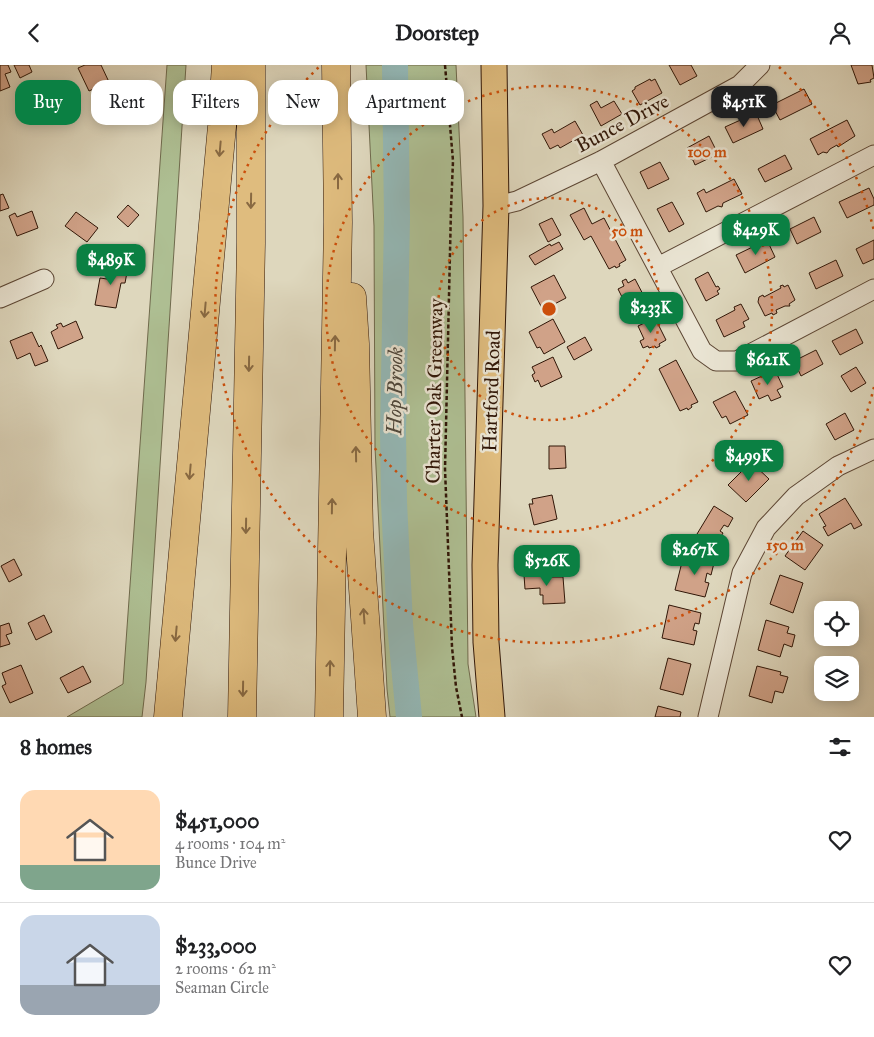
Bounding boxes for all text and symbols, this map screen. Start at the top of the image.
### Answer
icon: back [20,19,48,47]
text: Doorstep [395,19,479,46]
icon: person [826,19,854,47]
chip: Buy [15,80,81,125]
chip: Rent [91,80,163,125]
chip: Filters [173,80,258,125]
chip: New [268,80,338,125]
chip: Apartment [348,80,464,125]
pin: $451K [709,85,779,128]
street label: Bunce Drive [571,88,673,158]
text: $451K [722,92,766,111]
one-way arrow [215,140,225,156]
text: 100 m [687,143,727,161]
one-way arrow [333,173,343,190]
one-way arrow [246,192,256,209]
pin: $429K [721,213,791,256]
text: $429K [733,220,779,239]
text: 50 m [611,222,643,240]
pin: $489K [76,243,146,286]
text: $489K [88,250,134,269]
pin: $233K [616,291,686,334]
street label: Charter Oak Greenway [420,298,448,484]
text: $233K [630,298,672,317]
centre of rings [540,300,558,318]
one-way arrow [200,302,210,318]
street label: Hartford Road [477,330,505,452]
one-way arrow [331,336,340,352]
pin: $621K [733,343,803,386]
water label: Hop Brook [381,346,409,436]
text: $621K [746,350,790,369]
one-way arrow [244,355,254,371]
pin: $499K [714,439,784,482]
one-way arrow [351,446,361,462]
text: $499K [725,446,773,465]
one-way arrow [186,464,195,480]
one-way arrow [328,498,337,514]
one-way arrow [241,518,251,534]
pin: $267K [660,533,730,576]
text: 150 m [766,536,804,554]
text: $267K [672,540,718,559]
pin: $526K [512,545,582,587]
text: $526K [525,551,569,570]
map controls [814,601,859,701]
button: locate [814,601,859,646]
one-way arrow [359,608,368,624]
one-way arrow [171,626,181,642]
button: layers [814,656,859,701]
one-way arrow [325,661,334,677]
one-way arrow [238,680,248,696]
icon: filters [826,733,854,761]
text: 8 homes [20,734,92,760]
text: $451,000 [175,808,259,834]
icon: home [60,810,120,870]
icon: heart [826,826,854,854]
text: 4 rooms · 104 m² [175,834,285,853]
text: Bunce Drive [175,853,257,872]
text: $233,000 [175,933,257,959]
icon: home [60,935,120,995]
icon: heart [826,951,854,979]
text: 2 rooms · 62 m² [175,959,276,978]
text: Seaman Circle [175,978,269,997]

